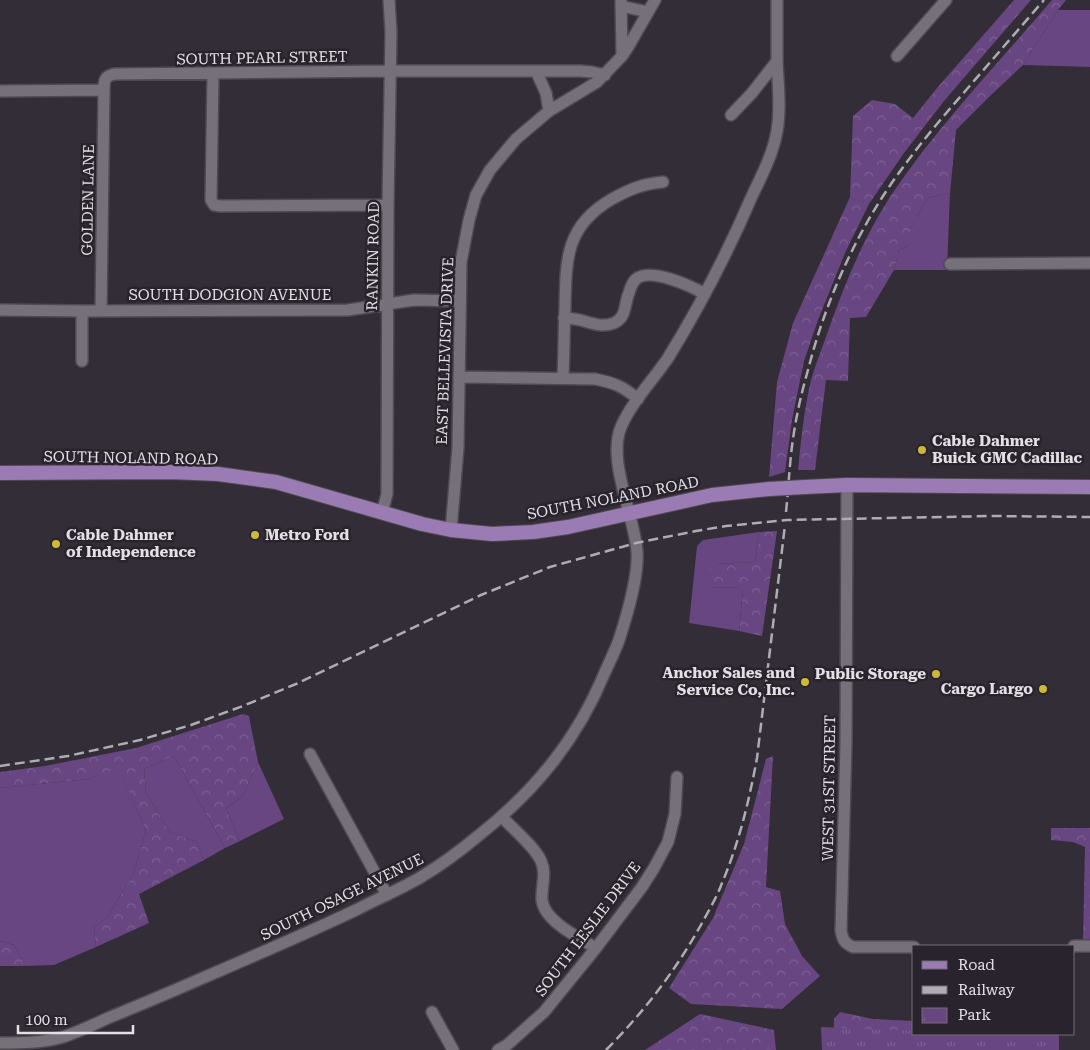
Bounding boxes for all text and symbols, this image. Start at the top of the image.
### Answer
street label: SOUTH PEARL STREET [176,48,348,68]
street label: GOLDEN LANE [78,144,98,256]
street label: RANKIN ROAD [363,201,383,311]
street label: EAST BELLEVISTA DRIVE [433,257,457,445]
street label: SOUTH DODGION AVENUE [129,286,331,304]
place label: Cable Dahmer Buick GMC Cadillac [932,432,1083,467]
marker: Cable Dahmer Buick GMC Cadillac [916,444,928,456]
street label: SOUTH NOLAND ROAD [44,447,218,469]
street label: SOUTH NOLAND ROAD [526,473,700,523]
place label: Cable Dahmer of Independence [66,526,196,561]
place label: Metro Ford [265,526,349,544]
marker: Metro Ford [249,529,261,541]
marker: Cable Dahmer of Independence [50,538,62,550]
place label: Anchor Sales and Service Co, Inc. [663,664,795,699]
place label: Public Storage [815,665,926,683]
marker: Public Storage [930,668,942,680]
marker: Anchor Sales and Service Co, Inc. [799,676,811,688]
place label: Cargo Largo [941,680,1033,698]
marker: Cargo Largo [1037,683,1049,695]
street label: WEST 31ST STREET [819,715,839,861]
street label: SOUTH OSAGE AVENUE [258,850,426,944]
street label: SOUTH LESLIE DRIVE [532,858,644,1000]
legend [912,945,1075,1035]
text: Road [958,956,995,974]
text: Railway [958,981,1015,999]
scale bar [18,1002,132,1034]
text: Park [958,1006,992,1024]
text: 100 m [25,1011,68,1029]

